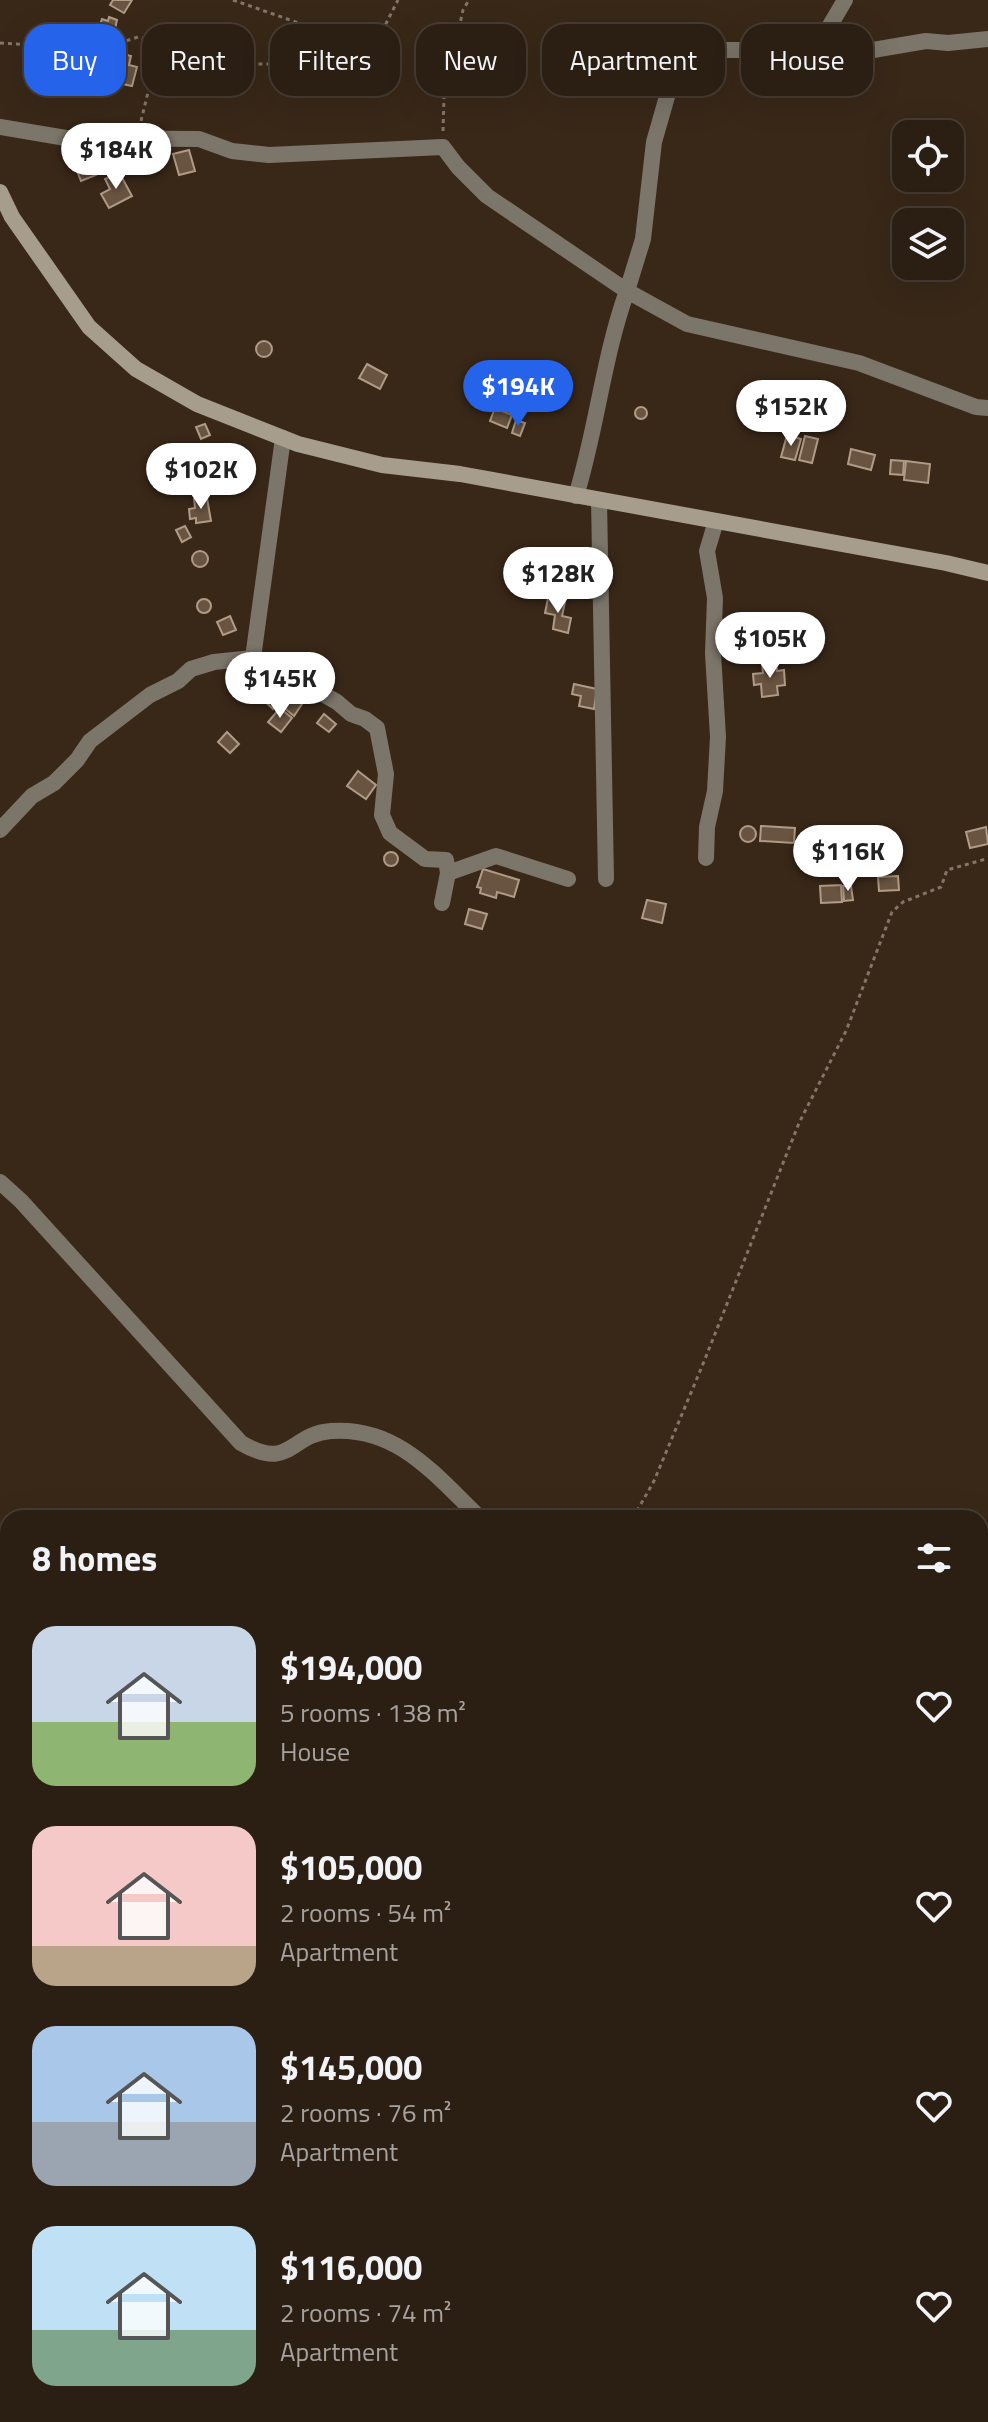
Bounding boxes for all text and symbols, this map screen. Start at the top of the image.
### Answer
chip: Buy [24,24,126,96]
chip: Rent [142,24,254,96]
chip: Filters [270,24,400,96]
chip: New [416,24,526,96]
chip: Apartment [542,24,725,96]
chip: House [741,24,873,96]
map controls [892,120,964,280]
button: locate [892,120,964,192]
pin: $184K [60,123,172,191]
text: $184K [79,129,153,168]
button: layers [892,208,964,280]
pin: $194K [462,360,574,428]
text: $194K [481,366,555,405]
pin: $152K [735,380,847,448]
text: $152K [754,386,828,425]
pin: $102K [145,443,257,511]
text: $102K [164,449,238,488]
pin: $128K [502,547,614,615]
text: $128K [521,553,595,592]
pin: $105K [714,612,826,680]
text: $105K [733,618,807,657]
pin: $145K [224,652,336,720]
text: $145K [243,658,317,697]
pin: $116K [792,825,904,893]
text: $116K [811,831,885,870]
text: 8 homes [32,1532,157,1584]
icon: filters [912,1536,956,1580]
text: $194,000 [280,1641,422,1693]
icon: home [96,1658,192,1754]
icon: heart [912,1684,956,1728]
text: 5 rooms · 138 m² [280,1693,466,1732]
text: House [280,1732,350,1771]
text: $105,000 [280,1841,422,1893]
icon: home [96,1858,192,1954]
icon: heart [912,1884,956,1928]
text: 2 rooms · 54 m² [280,1893,451,1932]
text: Apartment [280,1932,398,1971]
text: $145,000 [280,2041,422,2093]
icon: home [96,2058,192,2154]
icon: heart [912,2084,956,2128]
text: 2 rooms · 76 m² [280,2093,451,2132]
text: Apartment [280,2132,398,2171]
text: $116,000 [280,2241,422,2293]
icon: home [96,2258,192,2354]
icon: heart [912,2284,956,2328]
text: 2 rooms · 74 m² [280,2293,451,2332]
text: Apartment [280,2332,398,2371]

